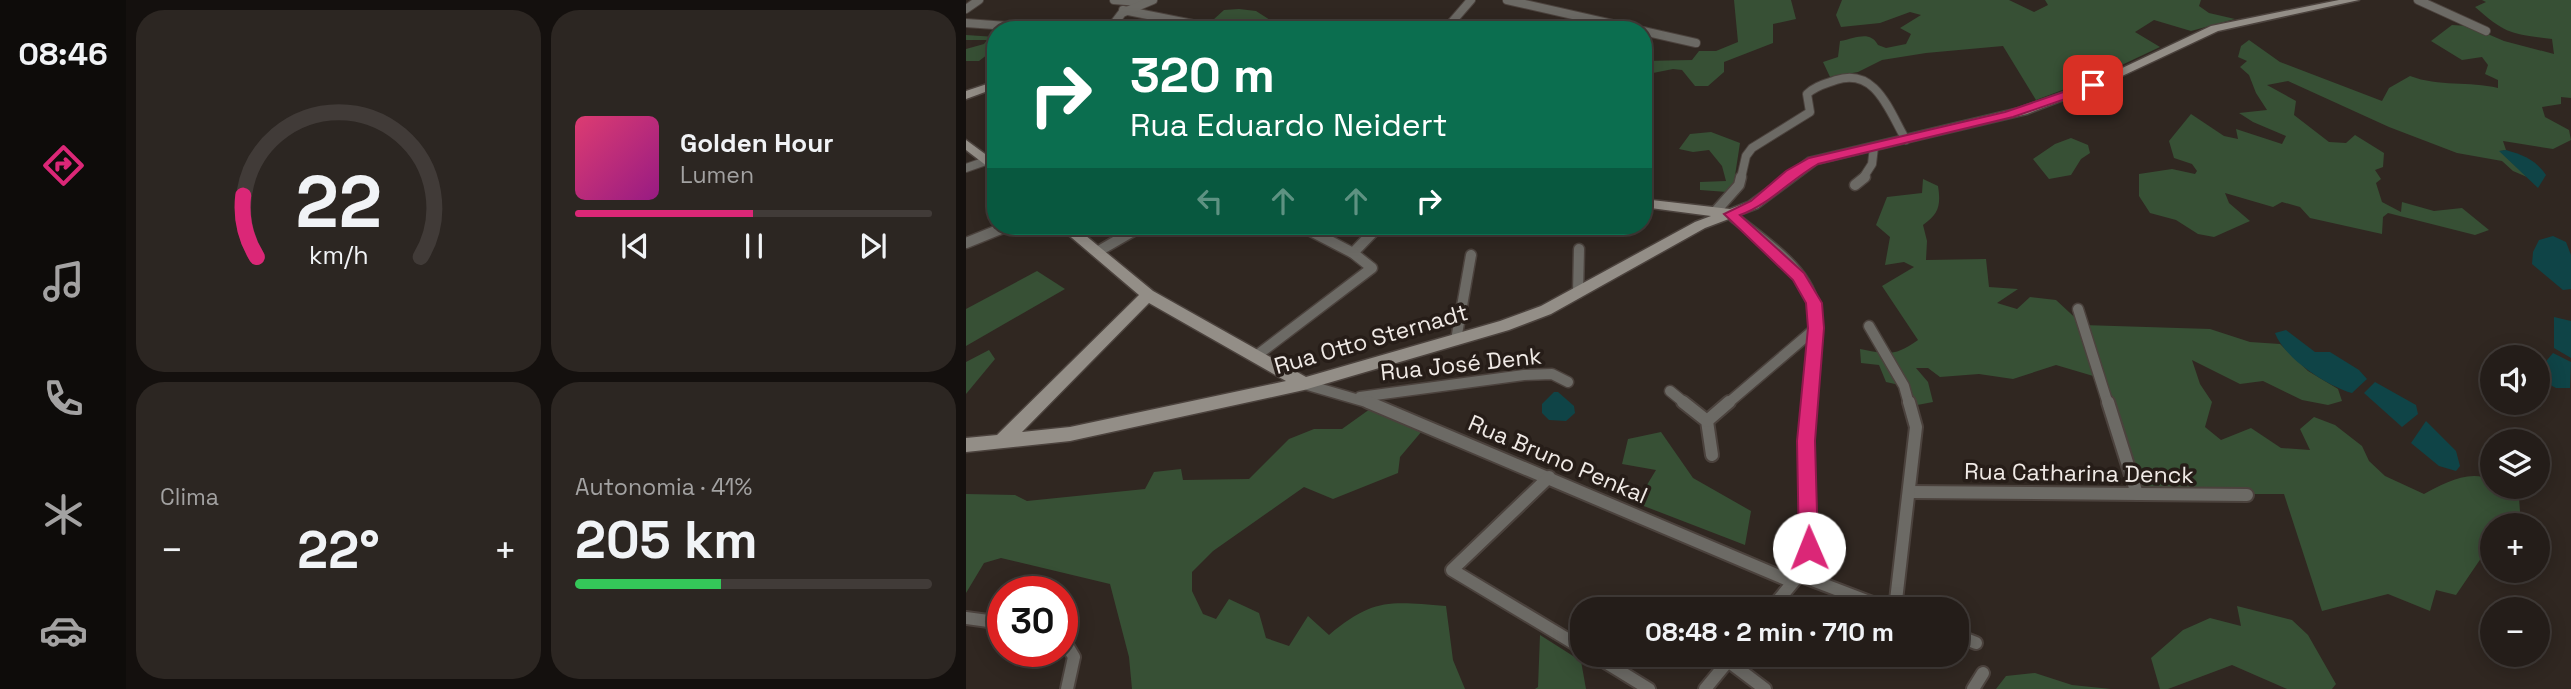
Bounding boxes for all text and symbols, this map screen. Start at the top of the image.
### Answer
text: 08:46 [18,34,108,74]
text: 320 m [1130,44,1275,106]
icon: right [1015,49,1106,140]
pin [2063,55,2123,115]
icon: arrive [2074,66,2112,104]
text: Rua Eduardo Neidert [1130,105,1447,145]
text: Golden Hour [680,126,834,160]
icon: directions [39,141,88,190]
text: 22 [295,155,382,248]
text: Lumen [680,160,754,190]
icon: left [1191,182,1229,220]
icon: ahead [1264,182,1302,220]
icon: ahead [1337,182,1375,220]
icon: right [1410,182,1448,220]
icon: previous [616,227,654,265]
icon: pause [735,227,773,265]
icon: next [854,227,892,265]
text: km/h [309,239,368,271]
icon: music [39,257,88,306]
street label: Rua Otto Sternadt [1271,297,1471,381]
street label: Rua José Denk [1379,341,1543,387]
map controls [2480,345,2550,667]
button: sound [2480,345,2550,415]
icon: phone [39,374,88,423]
street label: Rua Bruno Penkal [1464,408,1652,510]
button: layers [2480,429,2550,499]
street label: Rua Catharina Denck [1964,456,2194,490]
text: Autonomia · 41% [575,472,752,502]
text: Clima [160,482,219,512]
icon: climate [39,490,88,539]
text: 205 km [575,507,758,573]
position arrow [1772,511,1846,585]
button: + [2480,513,2550,583]
text: 22° [297,517,380,583]
text: − [160,526,184,574]
text: + [493,526,517,574]
speed limit sign: 30 [987,576,1078,667]
button: − [2480,597,2550,667]
icon: car [39,606,88,655]
text: 08:48 · 2 min · 710 m [1645,615,1894,649]

